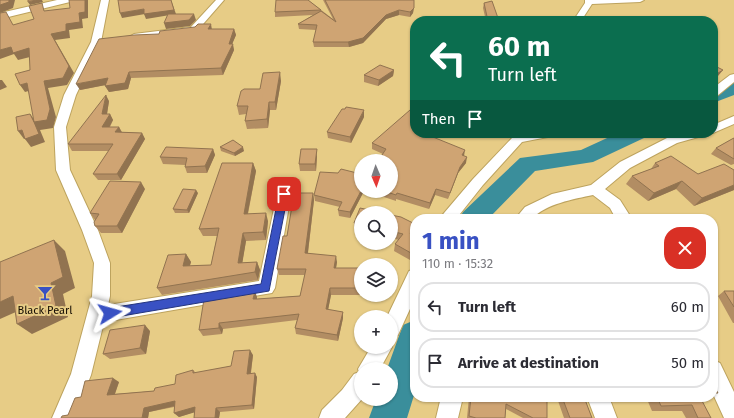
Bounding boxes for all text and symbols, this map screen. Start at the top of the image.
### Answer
text: 60 m [488,30,550,63]
icon: left [422,32,474,84]
text: Turn left [488,64,557,86]
icon: arrive [464,108,486,130]
text: Then [422,110,456,128]
north arrow [354,154,398,198]
map controls [354,154,398,406]
pin [267,177,301,211]
icon: arrive [273,183,295,205]
button: search [354,206,398,250]
text: 1 min [422,227,480,255]
button: close [664,227,706,269]
text: 110 m · 15:32 [422,256,493,271]
button: layers [354,258,398,302]
bar icon: Black Pearl [36,284,54,302]
position arrow [89,292,131,334]
icon: left [424,296,446,318]
text: Turn left [458,298,516,316]
text: 60 m [671,298,704,316]
place label: Black Pearl [17,304,73,317]
button: + [354,310,398,354]
icon: arrive [424,352,446,374]
text: Arrive at destination [458,354,599,372]
text: 50 m [671,354,704,372]
button: − [354,362,398,406]

